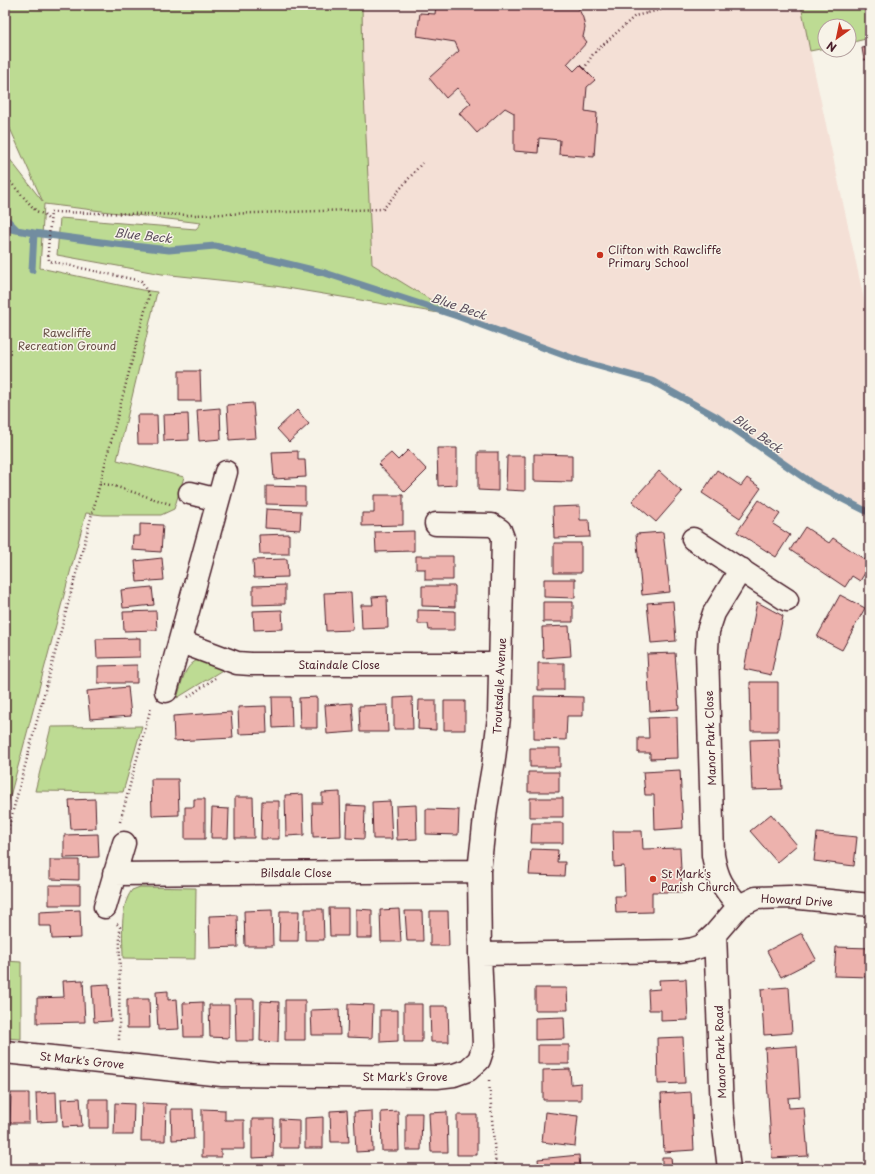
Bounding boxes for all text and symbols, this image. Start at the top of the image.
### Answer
north arrow [817,18,857,58]
text: N [823,37,840,56]
water label: Blue Beck [113,223,173,247]
place label: Clifton with Rawcliffe Primary School [608,241,721,271]
marker: Clifton with Rawcliffe Primary School [595,250,605,260]
water label: Blue Beck [429,288,490,324]
park label: Rawcliffe Recreation Ground [18,324,116,354]
water label: Blue Beck [729,409,787,457]
street label: Troutsdale Avenue [488,637,510,735]
street label: Staindale Close [298,656,380,673]
street label: Manor Park Close [700,690,720,786]
street label: Bilsdale Close [260,864,332,881]
place label: St Mark's Parish Church [661,865,735,895]
marker: St Mark's Parish Church [648,874,658,884]
street label: Howard Drive [761,890,833,910]
street label: Manor Park Road [710,1005,730,1099]
street label: St Mark's Grove [39,1047,125,1073]
street label: St Mark's Grove [362,1068,448,1085]

